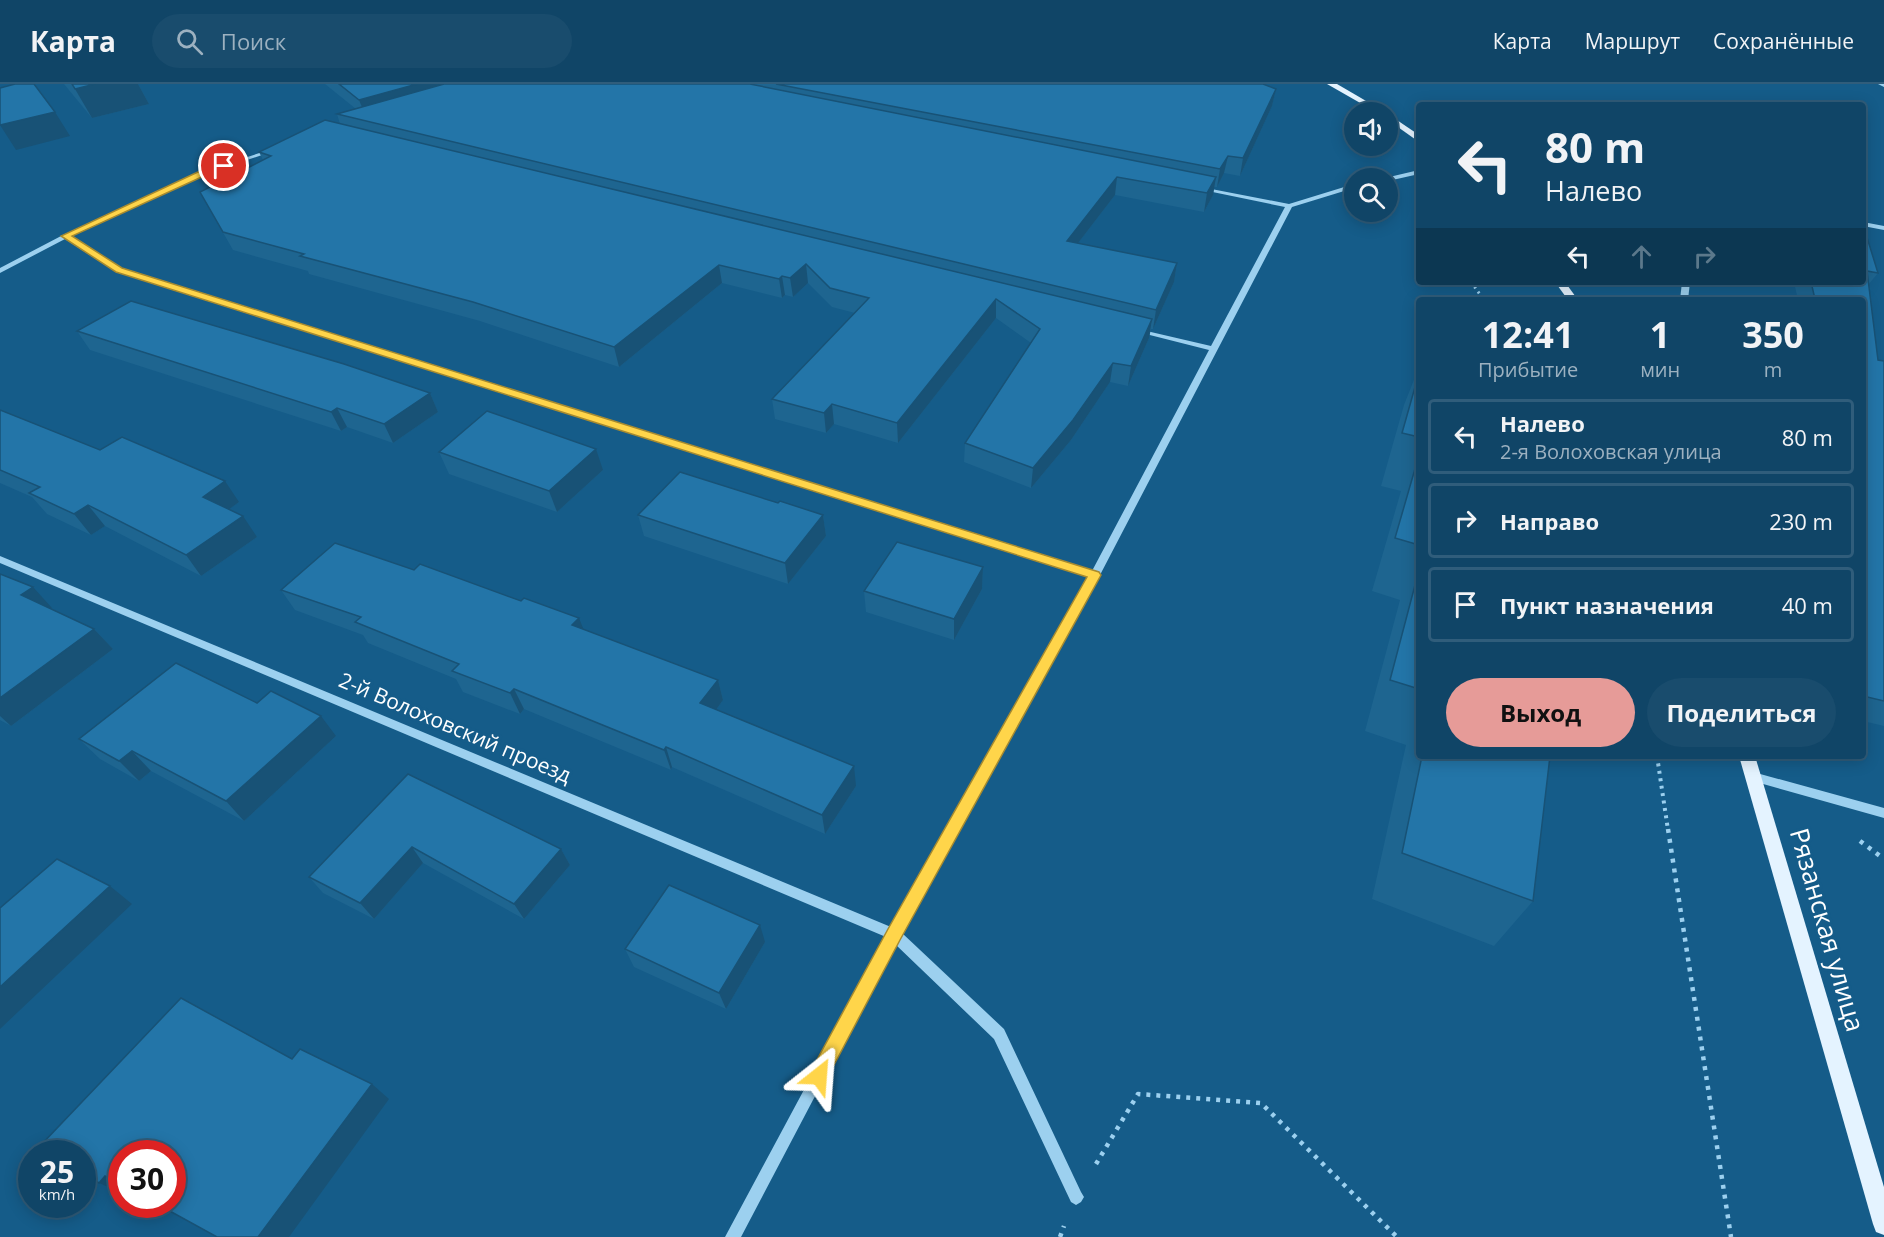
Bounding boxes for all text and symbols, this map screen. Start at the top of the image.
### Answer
search box [152,14,572,68]
text: Карта [30,22,116,60]
icon: search [173,25,206,58]
text: Поиск [221,26,286,56]
text: Карта [1493,27,1552,55]
text: Маршрут [1585,27,1680,55]
text: Сохранённые [1713,27,1854,55]
map controls [1344,102,1398,222]
button: sound [1344,102,1398,156]
text: 80 m [1545,118,1645,175]
icon: left [1446,126,1524,204]
pin [198,140,249,191]
icon: arrive [207,149,240,182]
button: search [1344,168,1398,222]
text: Налево [1545,172,1642,209]
icon: left [1562,240,1595,273]
icon: ahead [1625,240,1658,273]
icon: right [1688,240,1721,273]
text: 12:41 [1482,310,1574,359]
text: 1 [1650,310,1670,359]
text: 350 [1742,310,1804,359]
text: Прибытие [1478,356,1578,383]
text: мин [1640,356,1680,383]
text: m [1764,356,1782,383]
text: Налево [1500,408,1585,438]
icon: left [1449,420,1482,453]
text: 80 m [1782,422,1833,452]
text: 2-я Волоховская улица [1500,438,1722,465]
icon: right [1449,504,1482,537]
text: Направо [1500,506,1599,536]
text: 230 m [1769,506,1833,536]
icon: arrive [1449,588,1482,621]
text: Пункт назначения [1500,590,1714,620]
text: 40 m [1782,590,1833,620]
street label: 2-й Волоховский проезд [335,665,576,789]
button: Выход [1446,678,1635,747]
button: Поделиться [1647,678,1836,747]
street label: Рязанская улица [1782,824,1874,1036]
position arrow [787,1044,851,1108]
speed limit sign: 30 [108,1140,186,1218]
text: 25 [40,1151,74,1192]
text: km/h [39,1184,75,1204]

